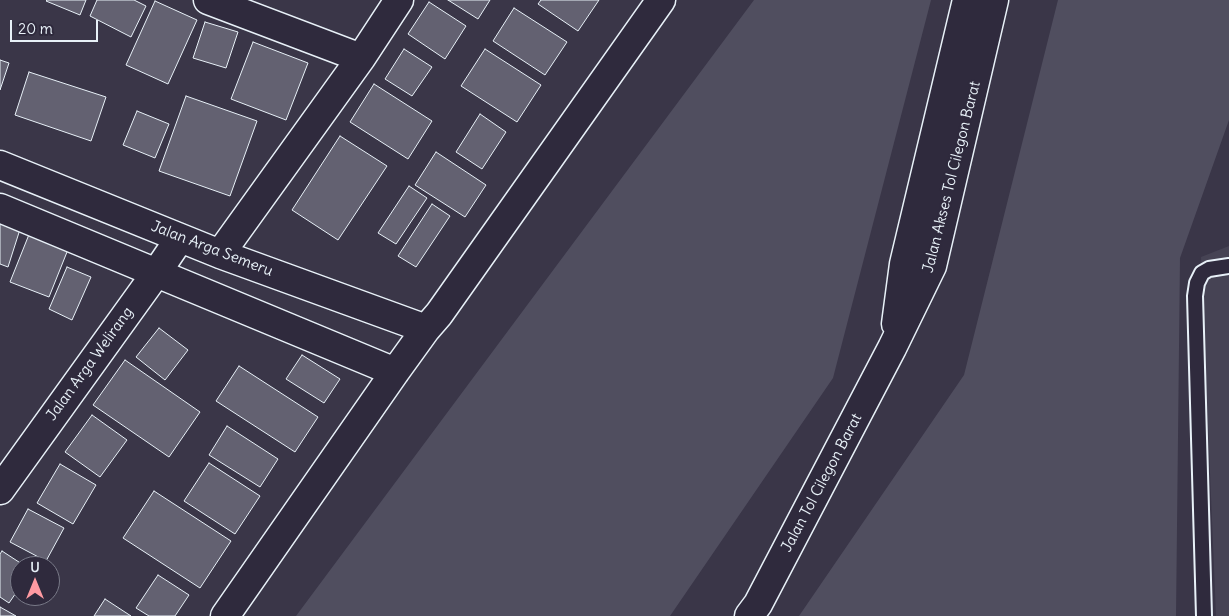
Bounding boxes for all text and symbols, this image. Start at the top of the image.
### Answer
scale bar [12,10,100,42]
text: 20 m [18,19,53,38]
street label: Jalan Akses Tol Cilegon Barat [919,79,985,275]
street label: Jalan Arga Semeru [149,217,275,281]
street label: Jalan Arga Welirang [43,304,137,424]
street label: Jalan Tol Cilegon Barat [778,411,866,555]
north arrow [10,556,60,606]
text: U [30,558,40,576]

